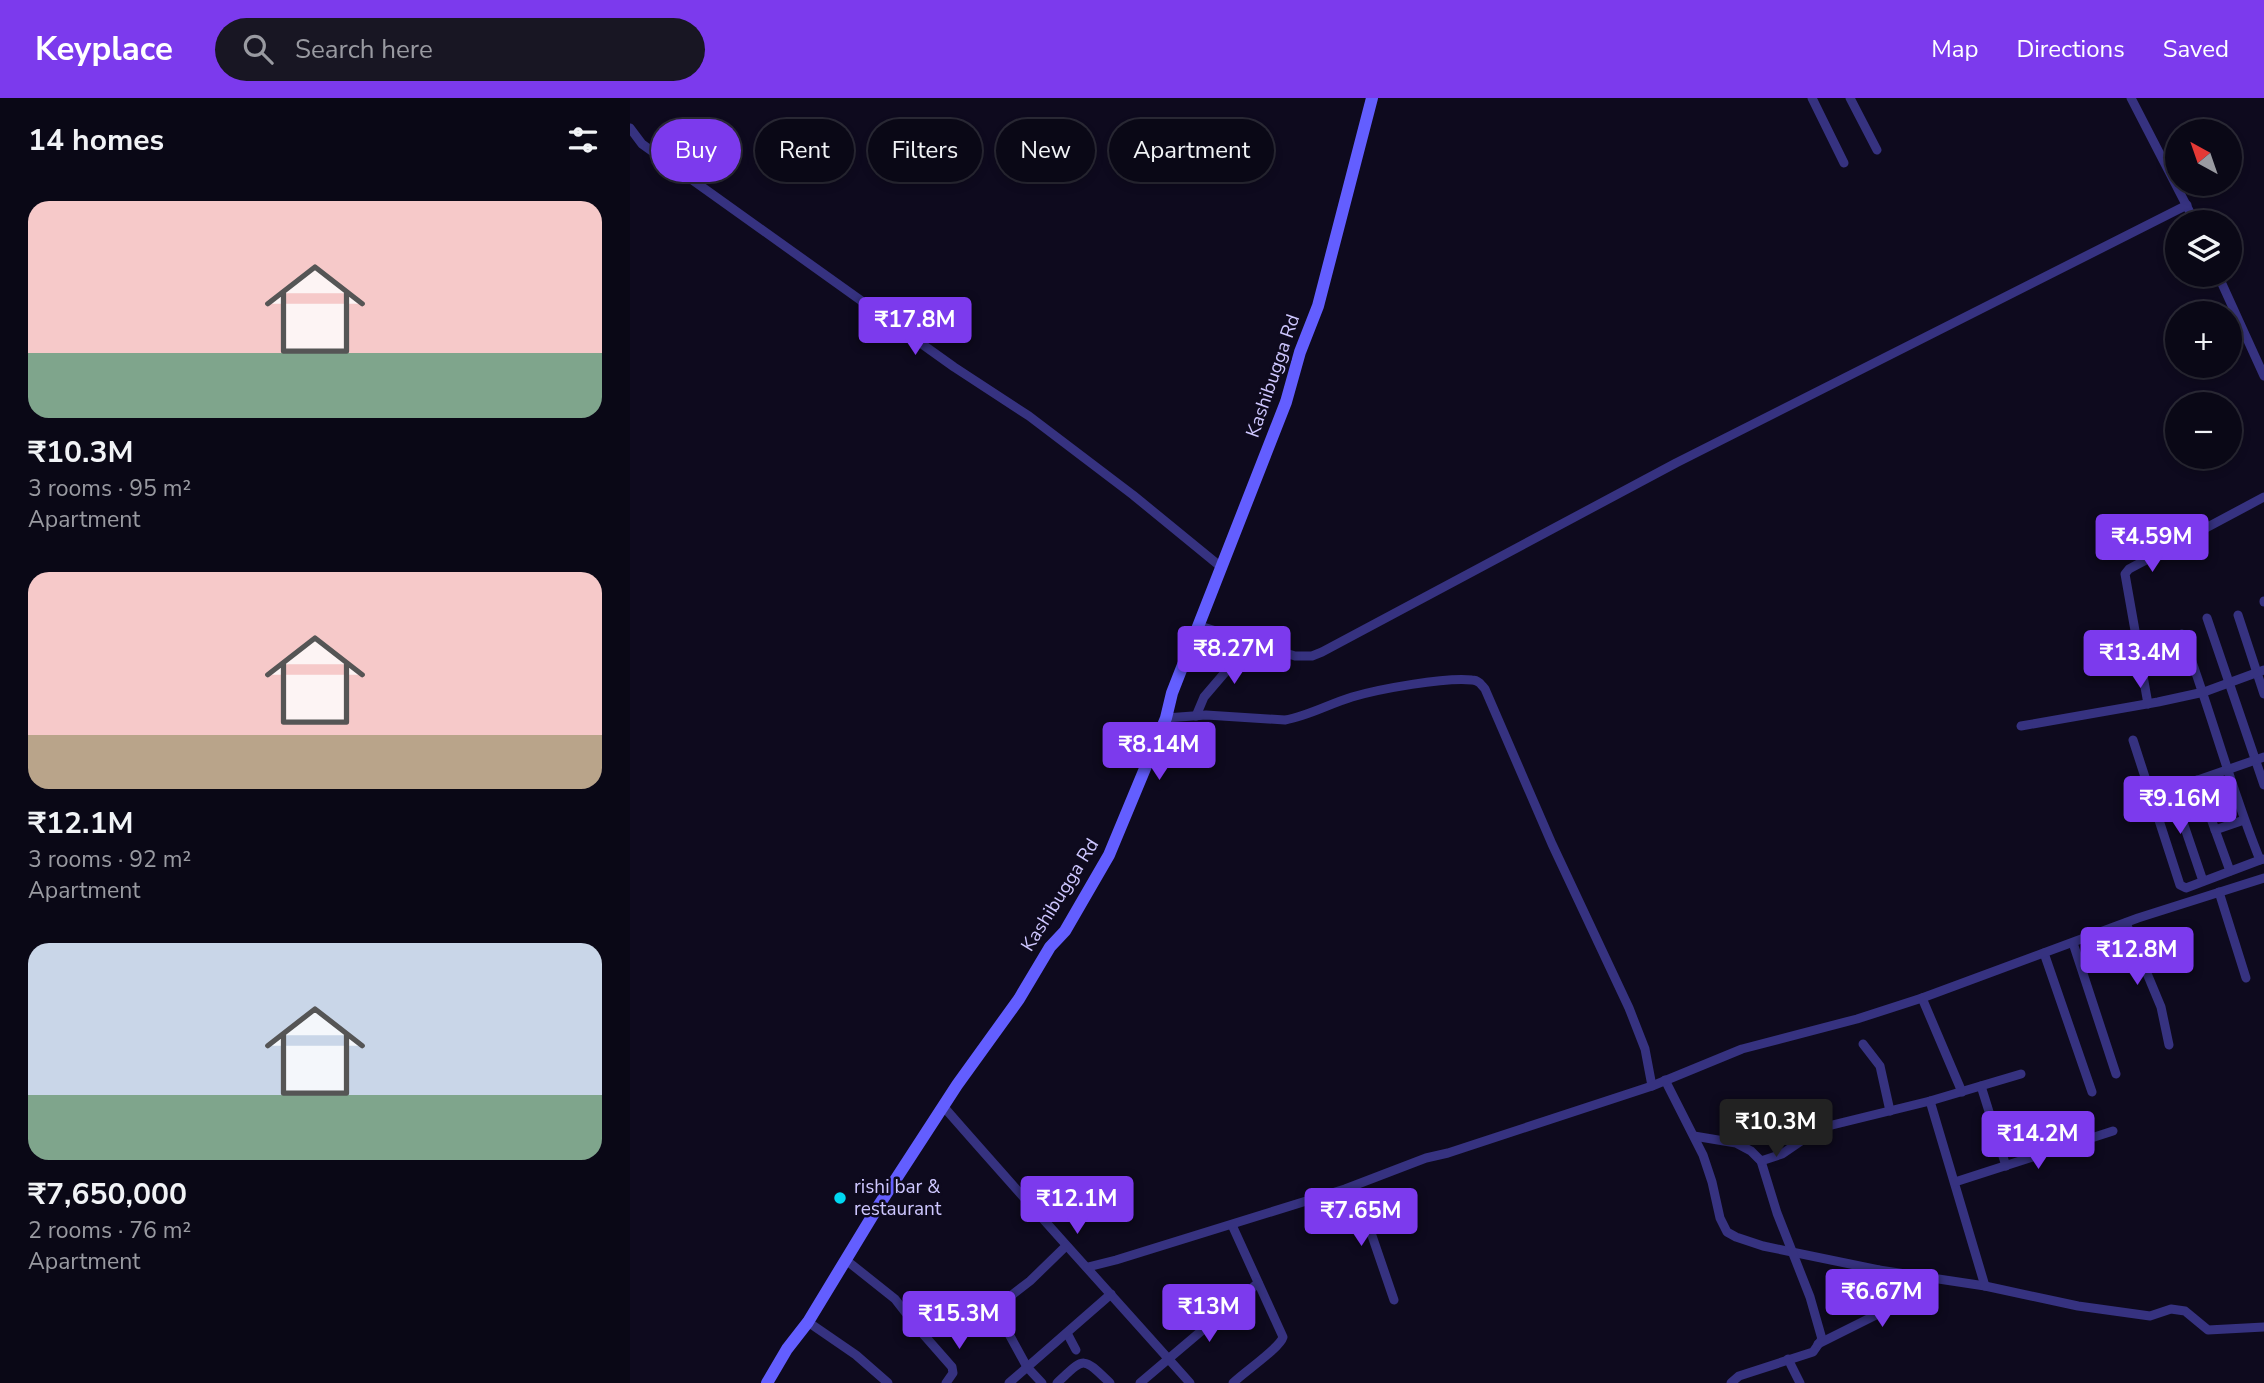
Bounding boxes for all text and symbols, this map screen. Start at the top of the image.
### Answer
search box [215,18,705,81]
text: Keyplace [35,27,173,72]
icon: search [239,30,277,68]
text: Search here [295,32,433,67]
text: Map [1931,33,1978,65]
text: Directions [2016,33,2125,65]
text: Saved [2163,33,2229,65]
chip: Buy [651,119,741,182]
chip: Rent [755,119,854,182]
chip: Filters [868,119,982,182]
chip: New [996,119,1095,182]
chip: Apartment [1109,119,1274,182]
north arrow [2165,119,2242,196]
map controls [2165,119,2242,469]
text: 14 homes [28,120,164,161]
icon: filters [564,121,602,159]
button: layers [2165,210,2242,287]
icon: home [252,246,378,372]
pin: ₹17.8M [858,298,972,357]
button: + [2165,301,2242,378]
text: ₹17.8M [875,304,955,335]
street label: Kashibugga Rd [1240,311,1306,441]
button: − [2165,392,2242,469]
text: ₹10.3M [28,432,133,473]
text: 3 rooms · 95 m² [28,473,191,504]
text: Apartment [28,504,140,535]
pin: ₹4.59M [2095,514,2209,574]
text: ₹4.59M [2112,521,2192,552]
icon: home [252,617,378,743]
pin: ₹8.27M [1177,626,1291,686]
pin: ₹13.4M [2083,630,2197,690]
text: ₹8.27M [1194,633,1274,664]
text: ₹13.4M [2100,637,2180,668]
pin: ₹8.14M [1102,722,1216,782]
text: ₹8.14M [1119,729,1199,760]
pin: ₹9.16M [2123,776,2237,836]
text: ₹9.16M [2140,783,2220,814]
text: ₹12.1M [28,803,133,844]
street label: Kashibugga Rd [1015,833,1105,957]
text: 3 rooms · 92 m² [28,844,191,875]
text: Apartment [28,875,140,906]
pin: ₹12.8M [2080,928,2194,987]
text: ₹12.8M [2097,934,2177,965]
icon: home [252,988,378,1114]
pin: ₹10.3M [1719,1100,1833,1159]
text: ₹10.3M [1736,1106,1816,1137]
pin: ₹14.2M [1981,1112,2095,1171]
text: ₹14.2M [1998,1118,2078,1149]
text: ₹7,650,000 [28,1174,187,1215]
place label: rishi bar & restaurant [854,1174,942,1222]
pin: ₹12.1M [1020,1176,1134,1236]
text: ₹12.1M [1037,1183,1117,1214]
pin: ₹7.65M [1304,1188,1418,1248]
marker: rishi bar & restaurant [832,1190,848,1206]
text: ₹7.65M [1321,1195,1401,1226]
text: 2 rooms · 76 m² [28,1215,191,1246]
text: Apartment [28,1246,140,1277]
pin: ₹6.67M [1825,1270,1939,1329]
text: ₹6.67M [1842,1276,1922,1307]
pin: ₹13M [1168,1284,1250,1344]
text: ₹13M [1178,1291,1240,1322]
pin: ₹15.3M [902,1292,1016,1351]
text: ₹15.3M [919,1298,999,1329]

